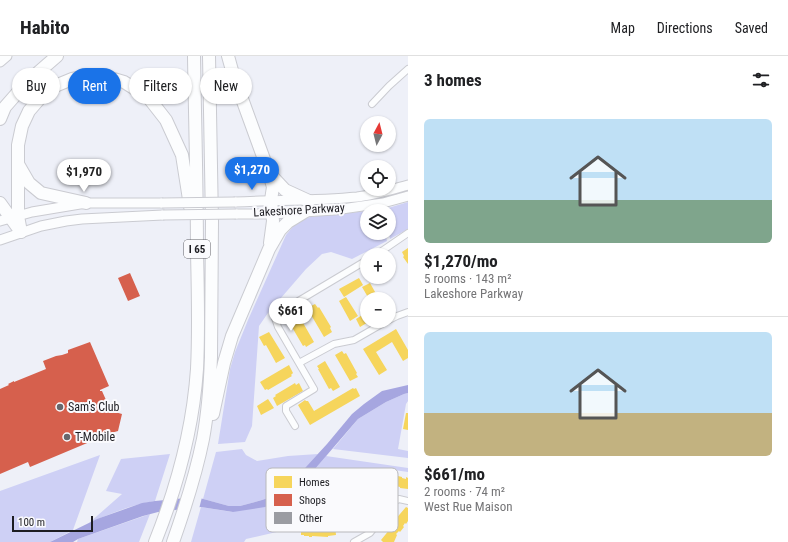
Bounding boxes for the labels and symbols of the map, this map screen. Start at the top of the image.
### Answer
north arrow [360,116,396,152]
pin: $1,270 [219,157,285,191]
pin: $1,970 [51,159,117,193]
street label: Lakeshore Parkway [253,201,345,219]
road number: I 65 [184,240,210,258]
pin: $661 [267,298,315,332]
place label: Sam's Club [68,400,120,414]
marker: Sam's Club [55,402,65,412]
place label: T-Mobile [75,430,115,444]
marker: T-Mobile [62,432,72,442]
legend [266,468,398,532]
text: Homes [299,476,330,489]
text: Shops [299,494,326,507]
text: Other [299,512,323,525]
scale bar [12,514,93,533]

